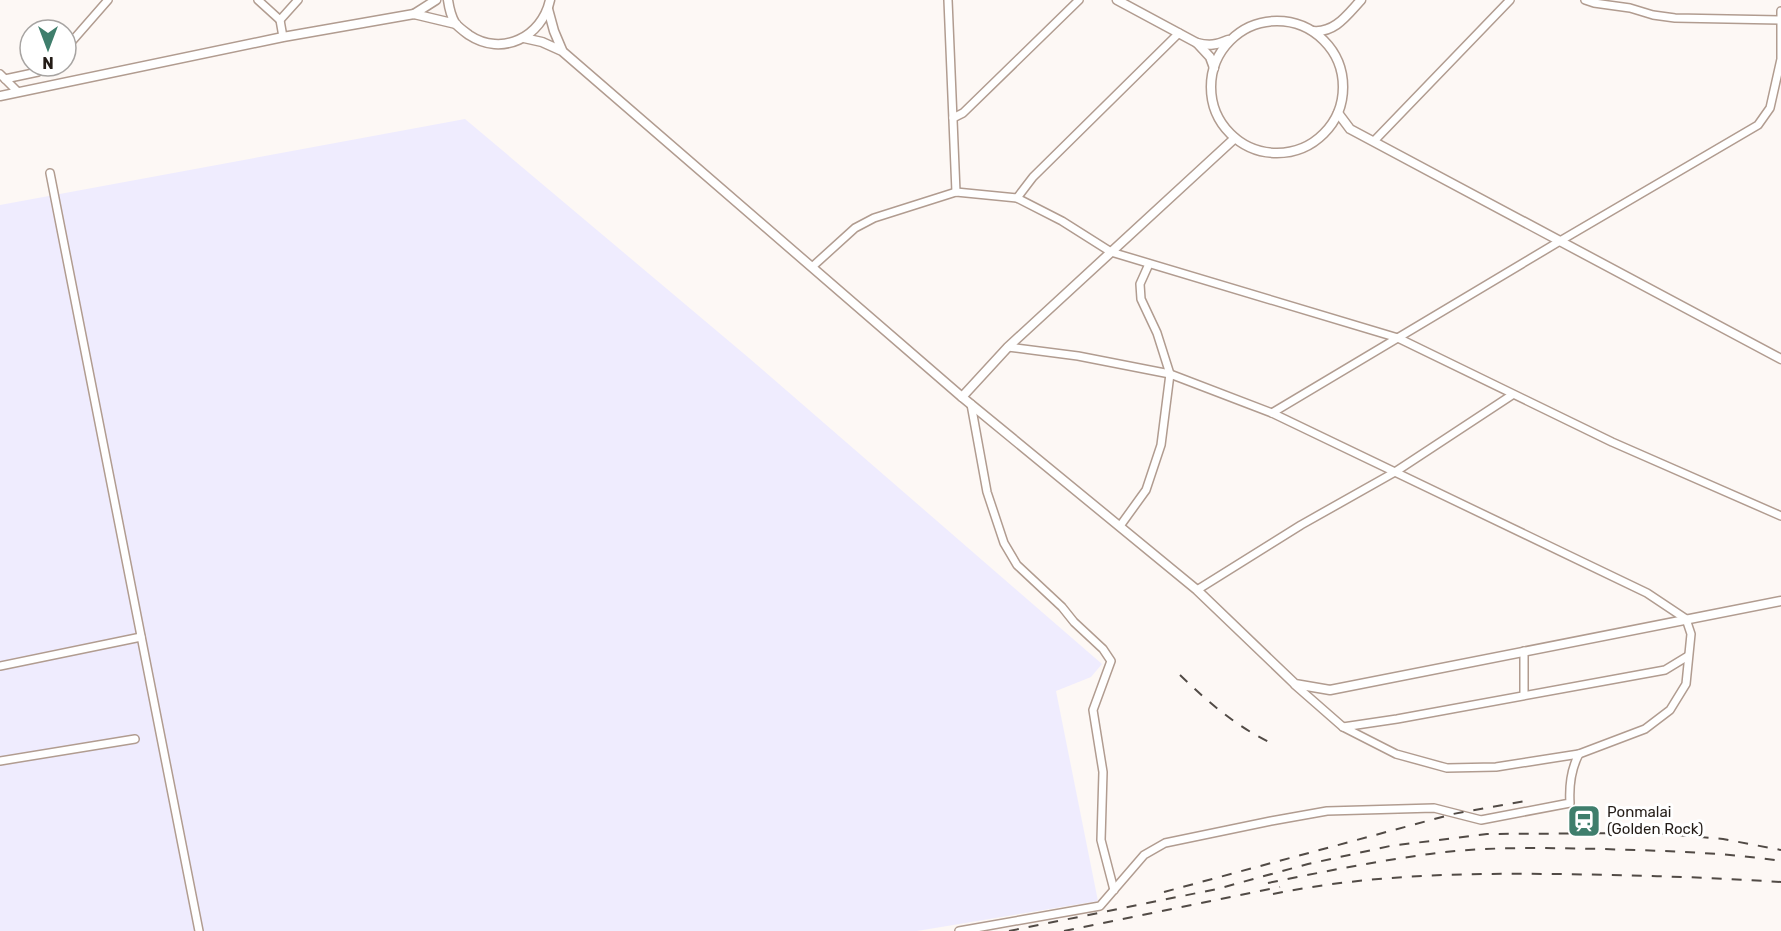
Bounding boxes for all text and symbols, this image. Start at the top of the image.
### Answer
north arrow [18,18,78,78]
text: N [42,53,54,72]
station icon: Ponmalai (Golden Rock) [1566,803,1602,839]
place label: Ponmalai (Golden Rock) [1607,803,1703,838]

